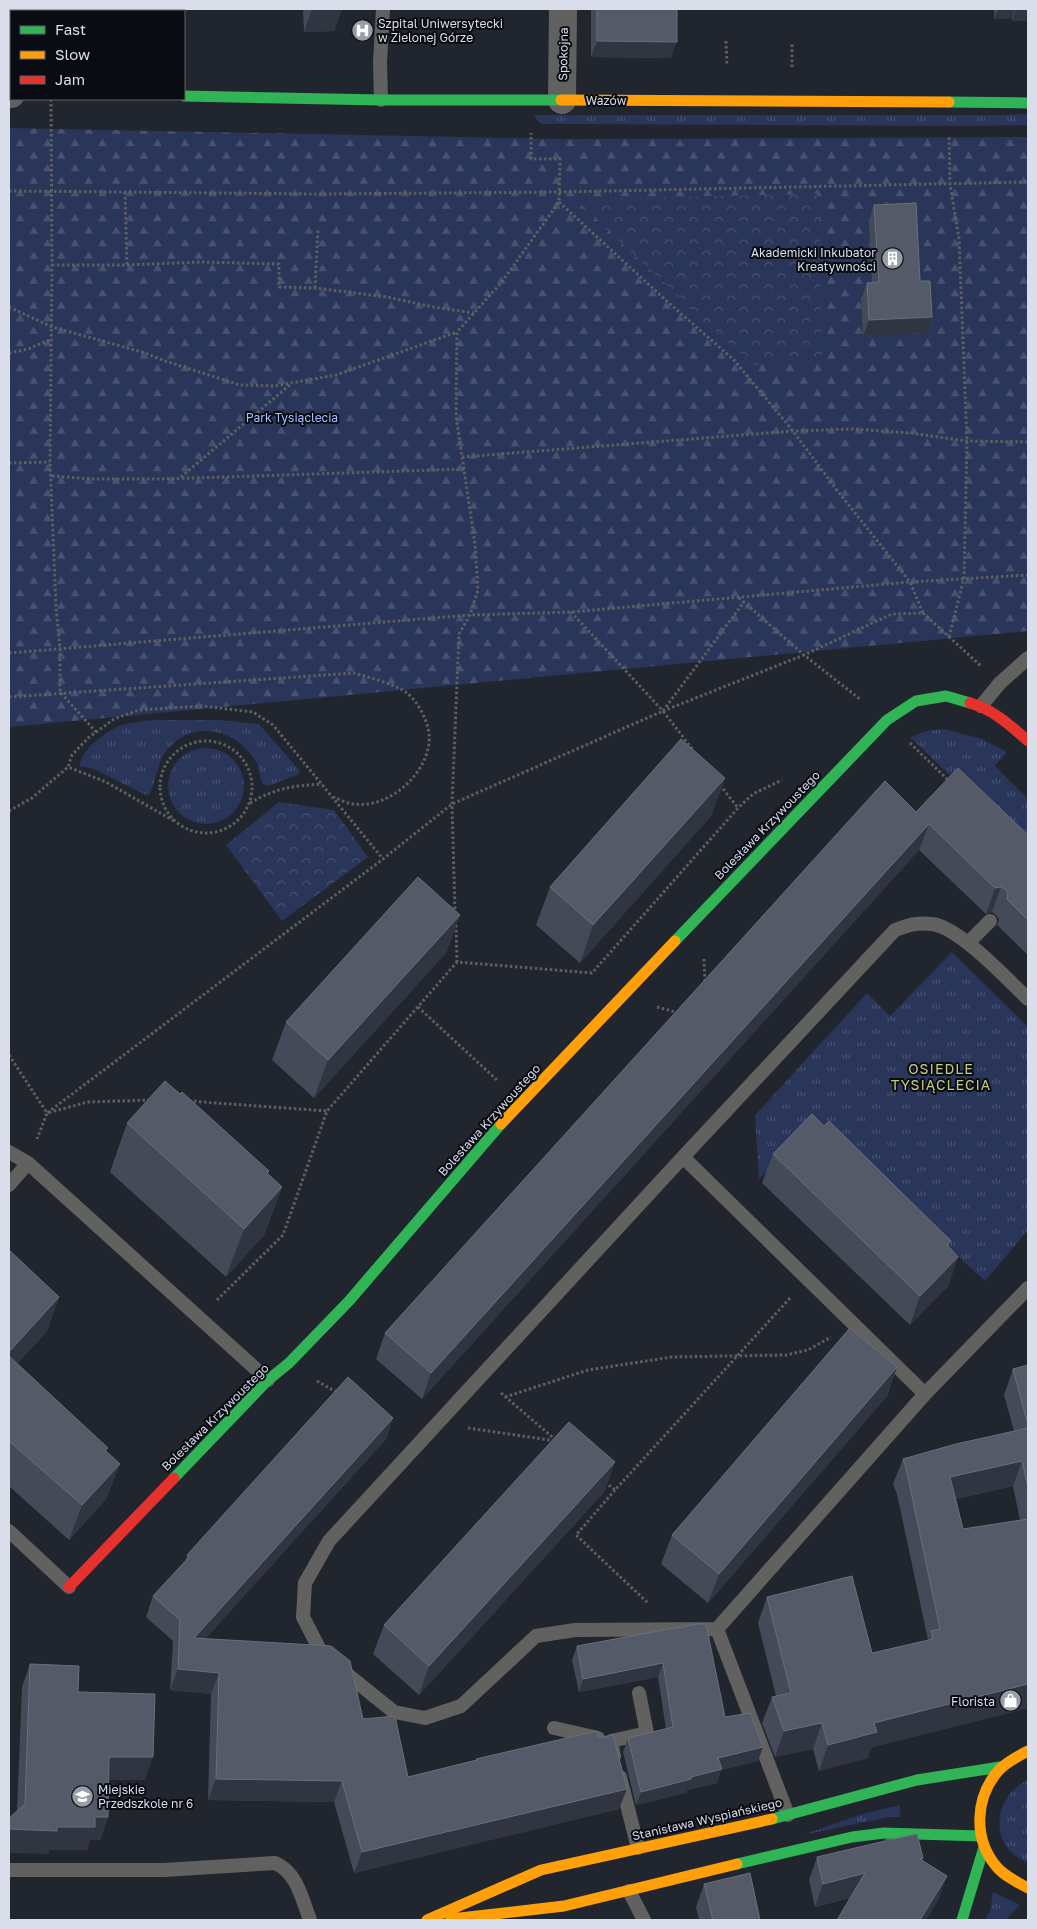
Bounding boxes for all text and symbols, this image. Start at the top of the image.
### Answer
legend [10,10,185,100]
place label: Szpital Uniwersytecki w Zielonej Górze [378,16,503,45]
hospital icon: Szpital Uniwersytecki w Zielonej Górze [350,18,374,42]
text: Fast [55,20,86,38]
street label: Spokojna [555,27,571,81]
text: Slow [55,45,90,63]
text: Jam [55,70,85,88]
street label: Wazów [586,93,627,108]
place label: Akademicki Inkubator Kreatywności [751,245,876,274]
building icon: Akademicki Inkubator Kreatywności [880,247,904,271]
park label: Park Tysiąclecia [246,410,338,425]
street label: Bolesława Krzywoustego [711,768,823,882]
district label: OSIEDLE TYSIĄCLECIA [891,1060,991,1093]
street label: Bolesława Krzywoustego [435,1061,543,1179]
street label: Bolesława Krzywoustego [158,1360,272,1474]
shop icon: Florista [999,1689,1023,1713]
place label: Florista [951,1694,995,1709]
place label: Miejskie Przedszkole nr 6 [98,1782,193,1811]
school or university icon: Miejskie Przedszkole nr 6 [70,1784,94,1808]
street label: Stanisława Wyspiańskiego [631,1794,783,1844]

